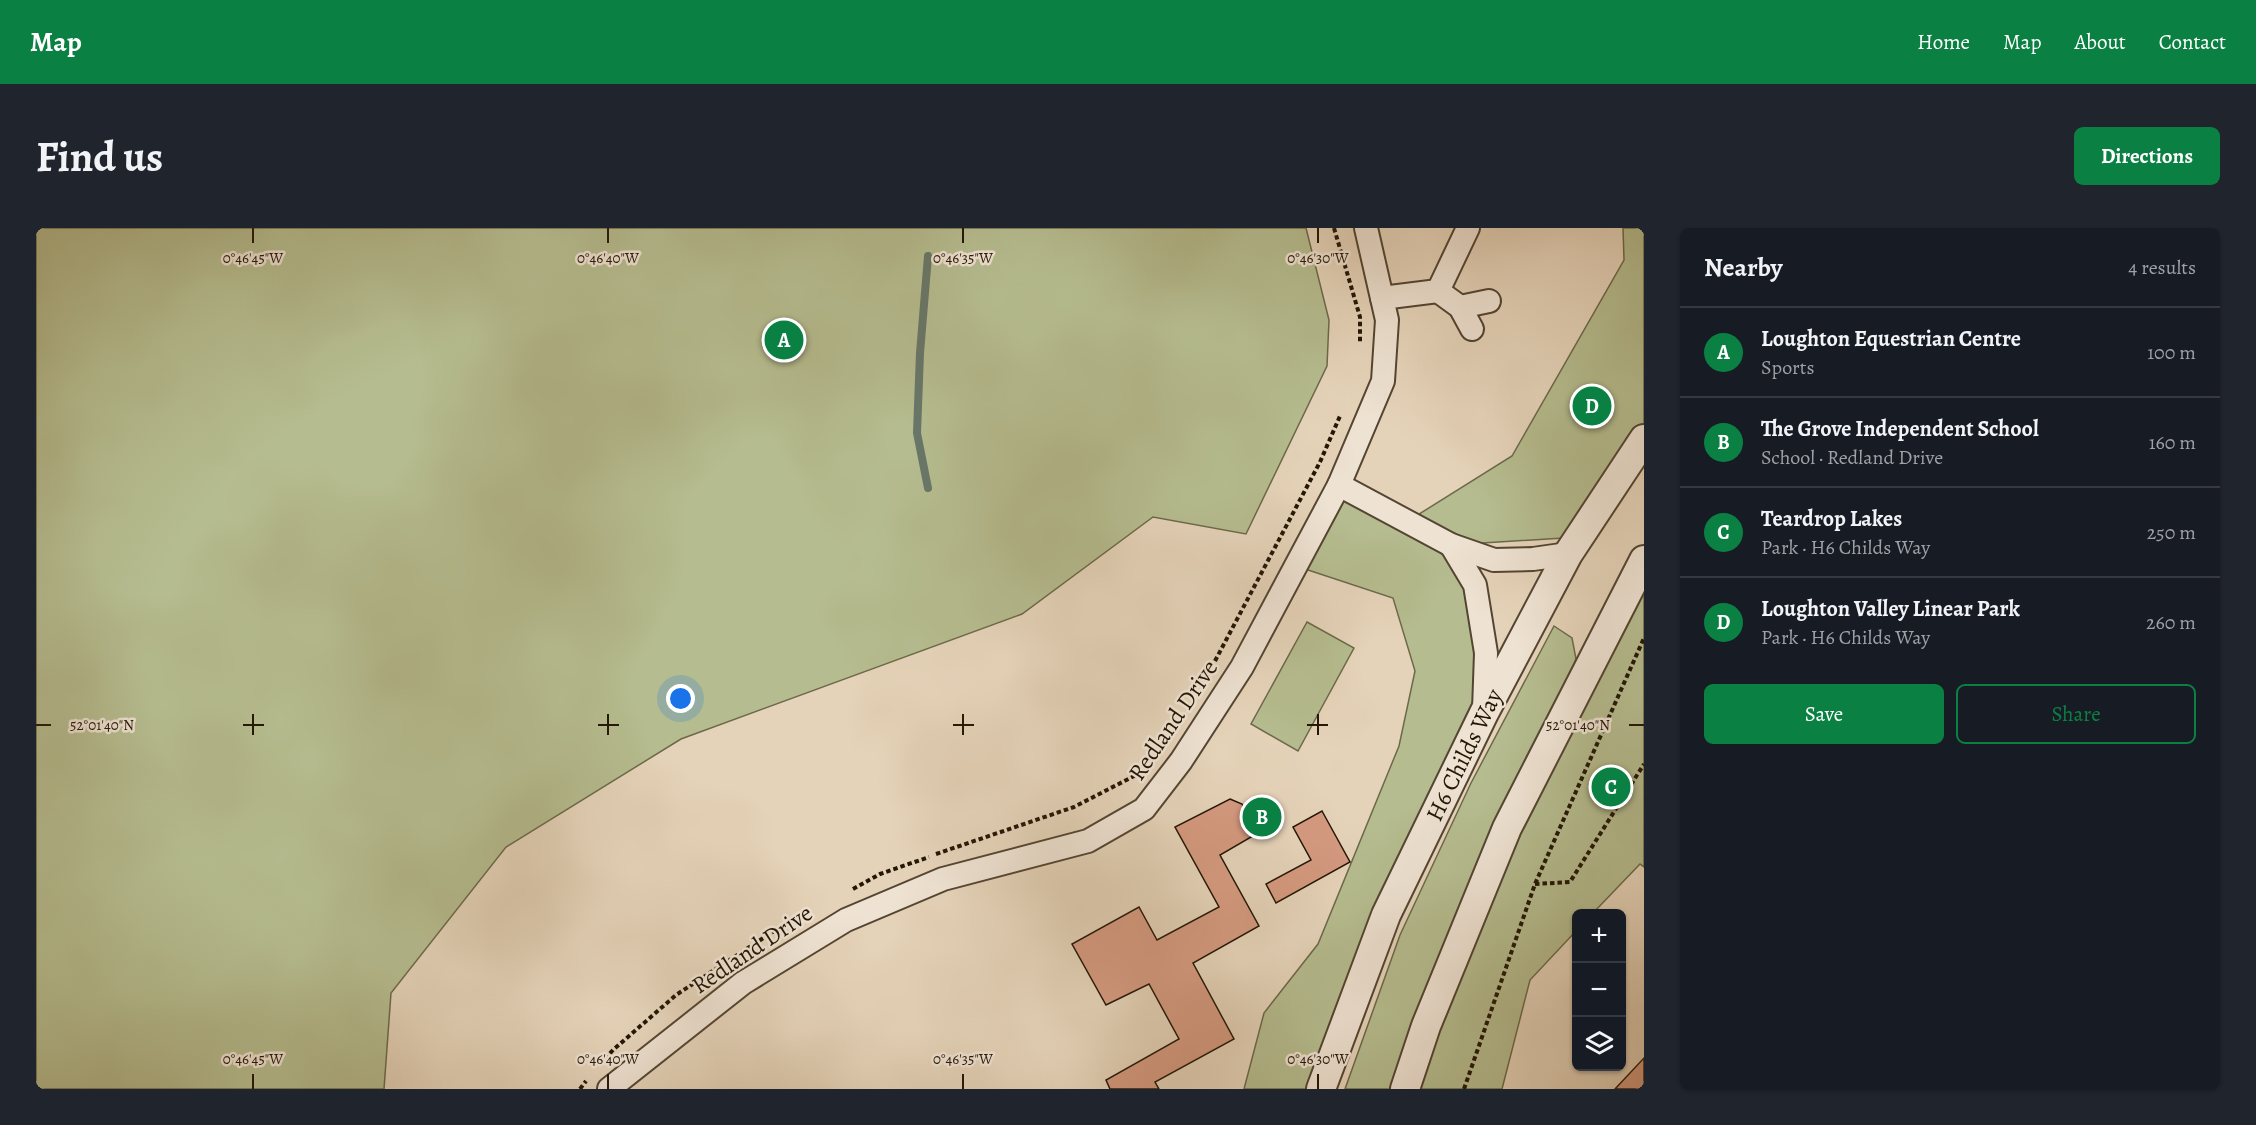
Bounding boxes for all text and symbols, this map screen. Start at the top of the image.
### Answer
text: Map [30,23,82,61]
text: Home [1917,28,1970,56]
text: Map [2003,28,2041,56]
text: About [2074,28,2126,56]
text: Contact [2159,28,2226,56]
button: Directions [2074,127,2220,185]
text: Find us [36,128,163,185]
text: 0°46'45"W [223,248,283,268]
text: 0°46'40"W [577,248,639,268]
text: 0°46'35"W [933,248,993,268]
text: 0°46'30"W [1287,248,1349,268]
text: Nearby [1704,250,1783,285]
text: 4 results [2128,254,2196,281]
pin: A [764,318,804,362]
text: Loughton Equestrian Centre [1761,324,2021,354]
text: A [1717,339,1730,366]
text: 100 m [2147,339,2196,366]
text: Sports [1761,354,1814,381]
pin: D [1572,384,1612,429]
text: The Grove Independent School [1761,414,2039,444]
text: B [1717,429,1730,456]
text: 160 m [2149,429,2196,456]
text: School · Redland Drive [1761,444,1943,471]
text: Teardrop Lakes [1761,504,1902,534]
text: C [1717,519,1730,546]
text: 250 m [2147,519,2196,546]
text: Park · H6 Childs Way [1761,534,1930,561]
text: Loughton Valley Linear Park [1761,594,2020,624]
text: D [1717,609,1730,636]
text: 260 m [2146,609,2196,636]
text: Park · H6 Childs Way [1761,624,1930,651]
street label: Redland Drive [1121,653,1225,787]
street label: H6 Childs Way [1418,683,1510,827]
your location [666,684,695,713]
button: Save [1704,684,1944,744]
button: Share [1956,684,2196,744]
text: 52°01'40"N [70,715,134,735]
text: 52°01'40"N [1546,715,1610,735]
pin: C [1592,764,1630,810]
pin: B [1242,794,1282,840]
street label: Redland Drive [685,897,819,1001]
map controls [1572,909,1626,1071]
button: + [1572,909,1626,963]
button: − [1572,963,1626,1017]
button: layers [1572,1017,1626,1071]
text: 0°46'45"W [223,1049,283,1069]
text: 0°46'40"W [577,1049,639,1069]
text: 0°46'35"W [933,1049,993,1069]
text: 0°46'30"W [1287,1049,1349,1069]

